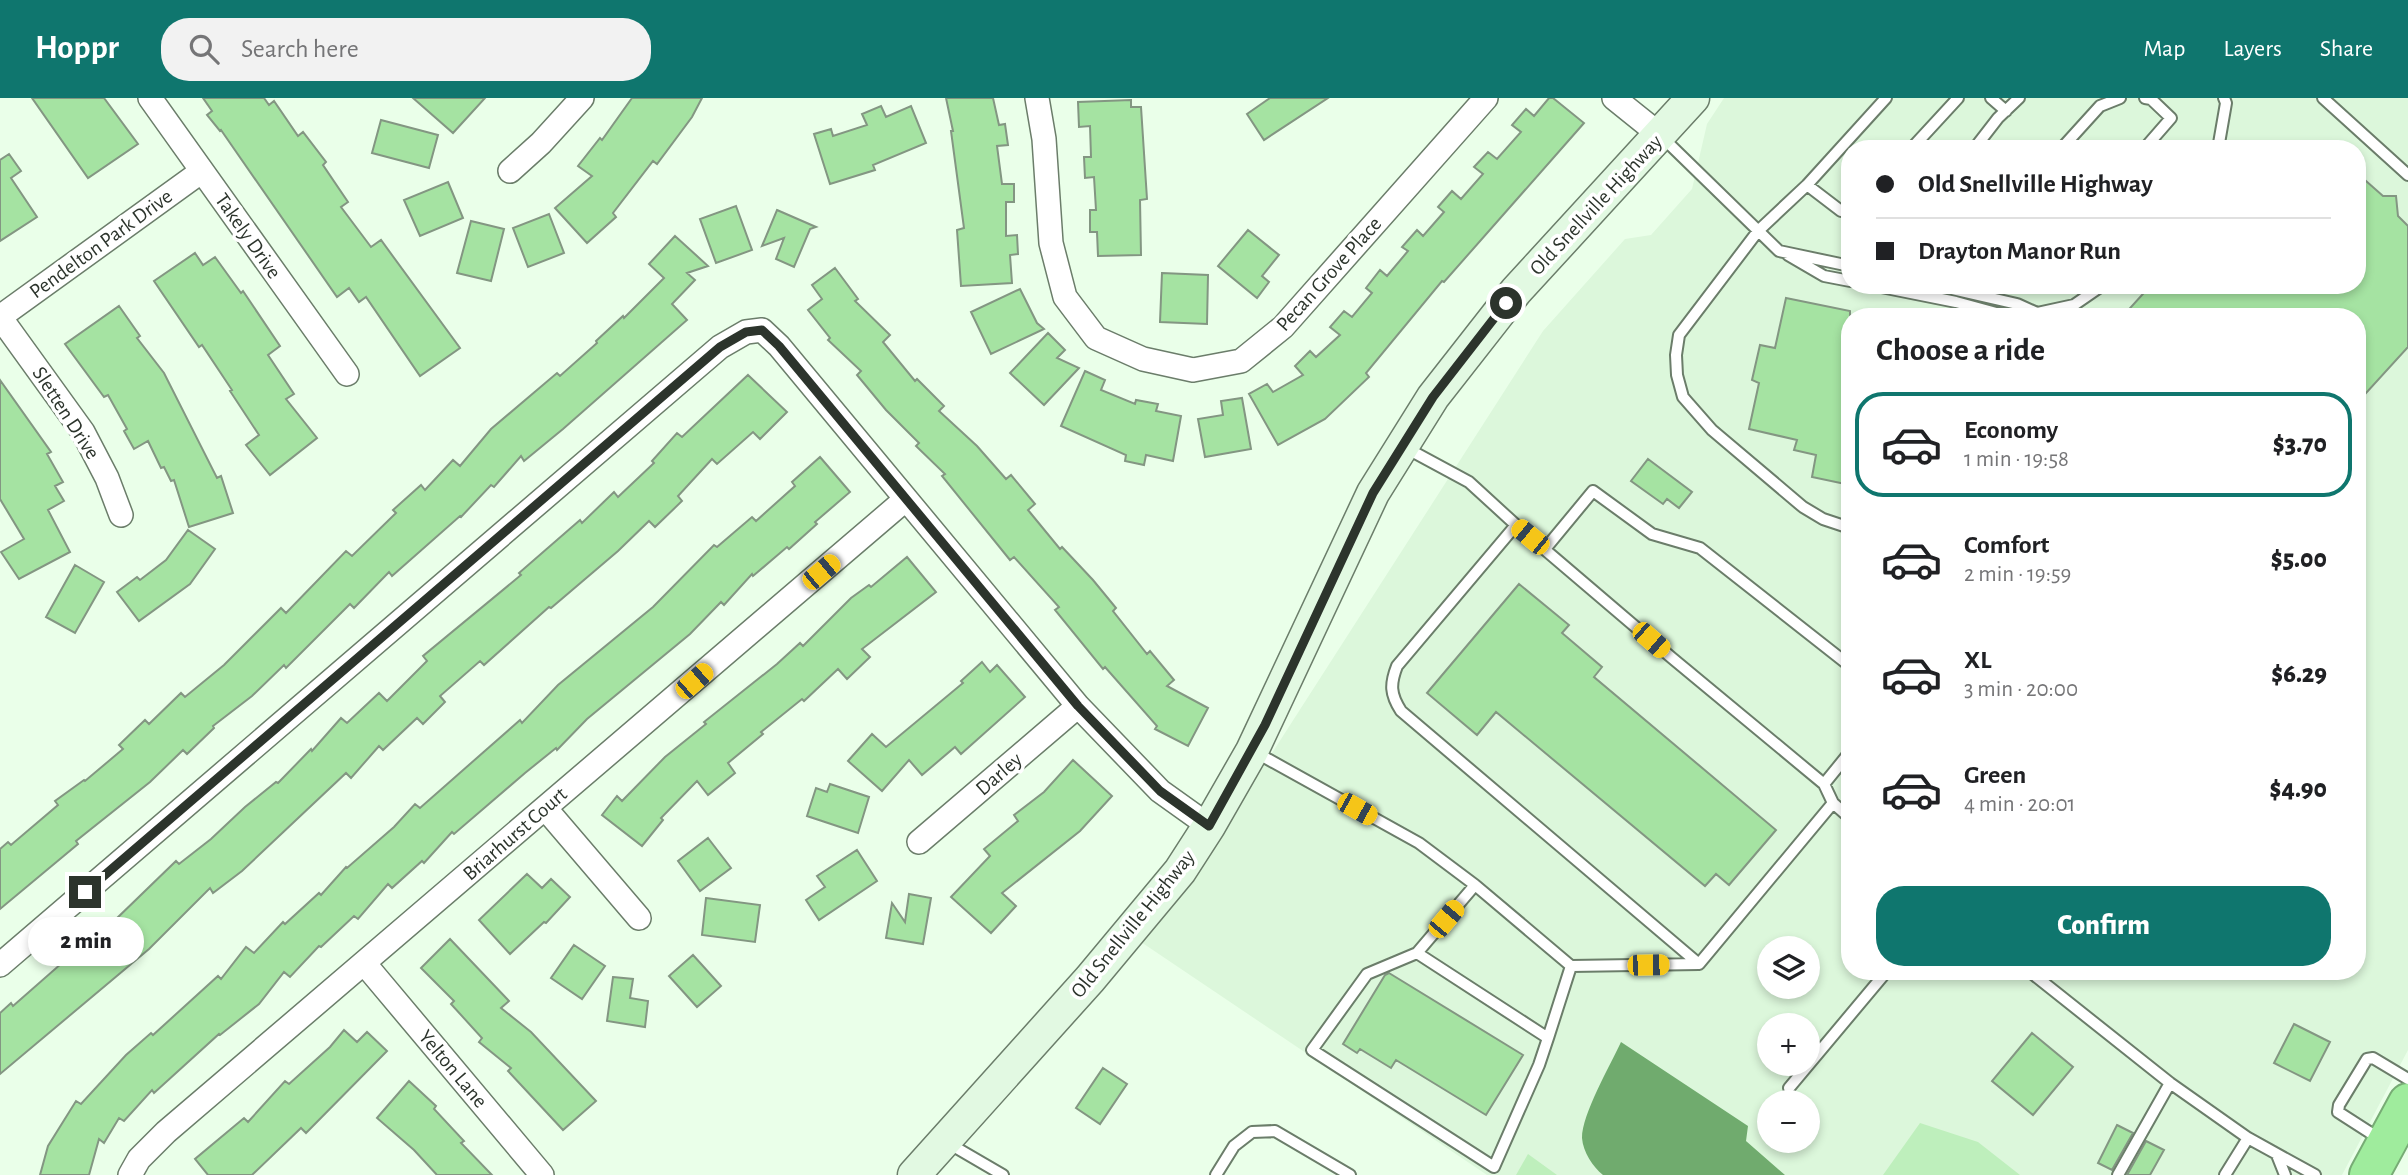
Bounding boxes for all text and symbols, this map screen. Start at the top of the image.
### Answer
search box [161,18,651,81]
icon: search [185,30,223,68]
text: Hoppr [35,32,119,65]
text: Search here [241,36,359,62]
text: Map [2143,37,2185,61]
text: Layers [2223,37,2282,61]
text: Share [2320,37,2373,61]
street label: Old Snellville Highway [1526,131,1666,279]
text: Old Snellville Highway [1918,171,2153,197]
street label: Pendelton Park Drive [26,185,176,303]
street label: Takely Drive [211,190,285,282]
street label: Pecan Grove Place [1272,213,1386,335]
text: Drayton Manor Run [1918,238,2121,264]
route start [1490,287,1522,319]
text: Choose a ride [1876,334,2045,366]
street label: Sletten Drive [29,363,103,463]
icon: car [1880,413,1943,476]
text: Economy [1964,417,2058,443]
text: $3.70 [2273,431,2327,457]
text: 1 min · 19:58 [1964,448,2069,471]
car [1508,516,1553,558]
icon: car [1880,528,1943,591]
text: Comfort [1964,532,2049,558]
text: $5.00 [2271,546,2327,572]
car [799,550,844,594]
text: 2 min · 19:59 [1964,563,2071,586]
car [1629,618,1674,662]
icon: car [1880,643,1943,706]
text: XL [1964,647,1991,673]
car [672,659,717,703]
text: $6.29 [2271,661,2327,687]
text: 3 min · 20:00 [1964,678,2078,701]
street label: Darley [972,748,1026,800]
icon: car [1880,758,1943,821]
text: Green [1964,762,2026,788]
text: $4.90 [2270,776,2327,802]
street label: Briarhurst Court [459,783,571,885]
car [1334,790,1381,828]
text: 4 min · 20:01 [1964,793,2075,816]
street label: Old Snellville Highway [1067,846,1199,1002]
route end [69,876,101,908]
button: Confirm [1876,886,2331,966]
car [1425,896,1468,942]
callout: 2 min [27,916,143,966]
text: 2 min [60,930,112,953]
map controls [1757,936,1820,1153]
button: layers [1757,936,1820,999]
car [1627,954,1670,976]
button: + [1757,1013,1820,1076]
street label: Yelton Lane [415,1026,491,1112]
button: − [1757,1090,1820,1153]

